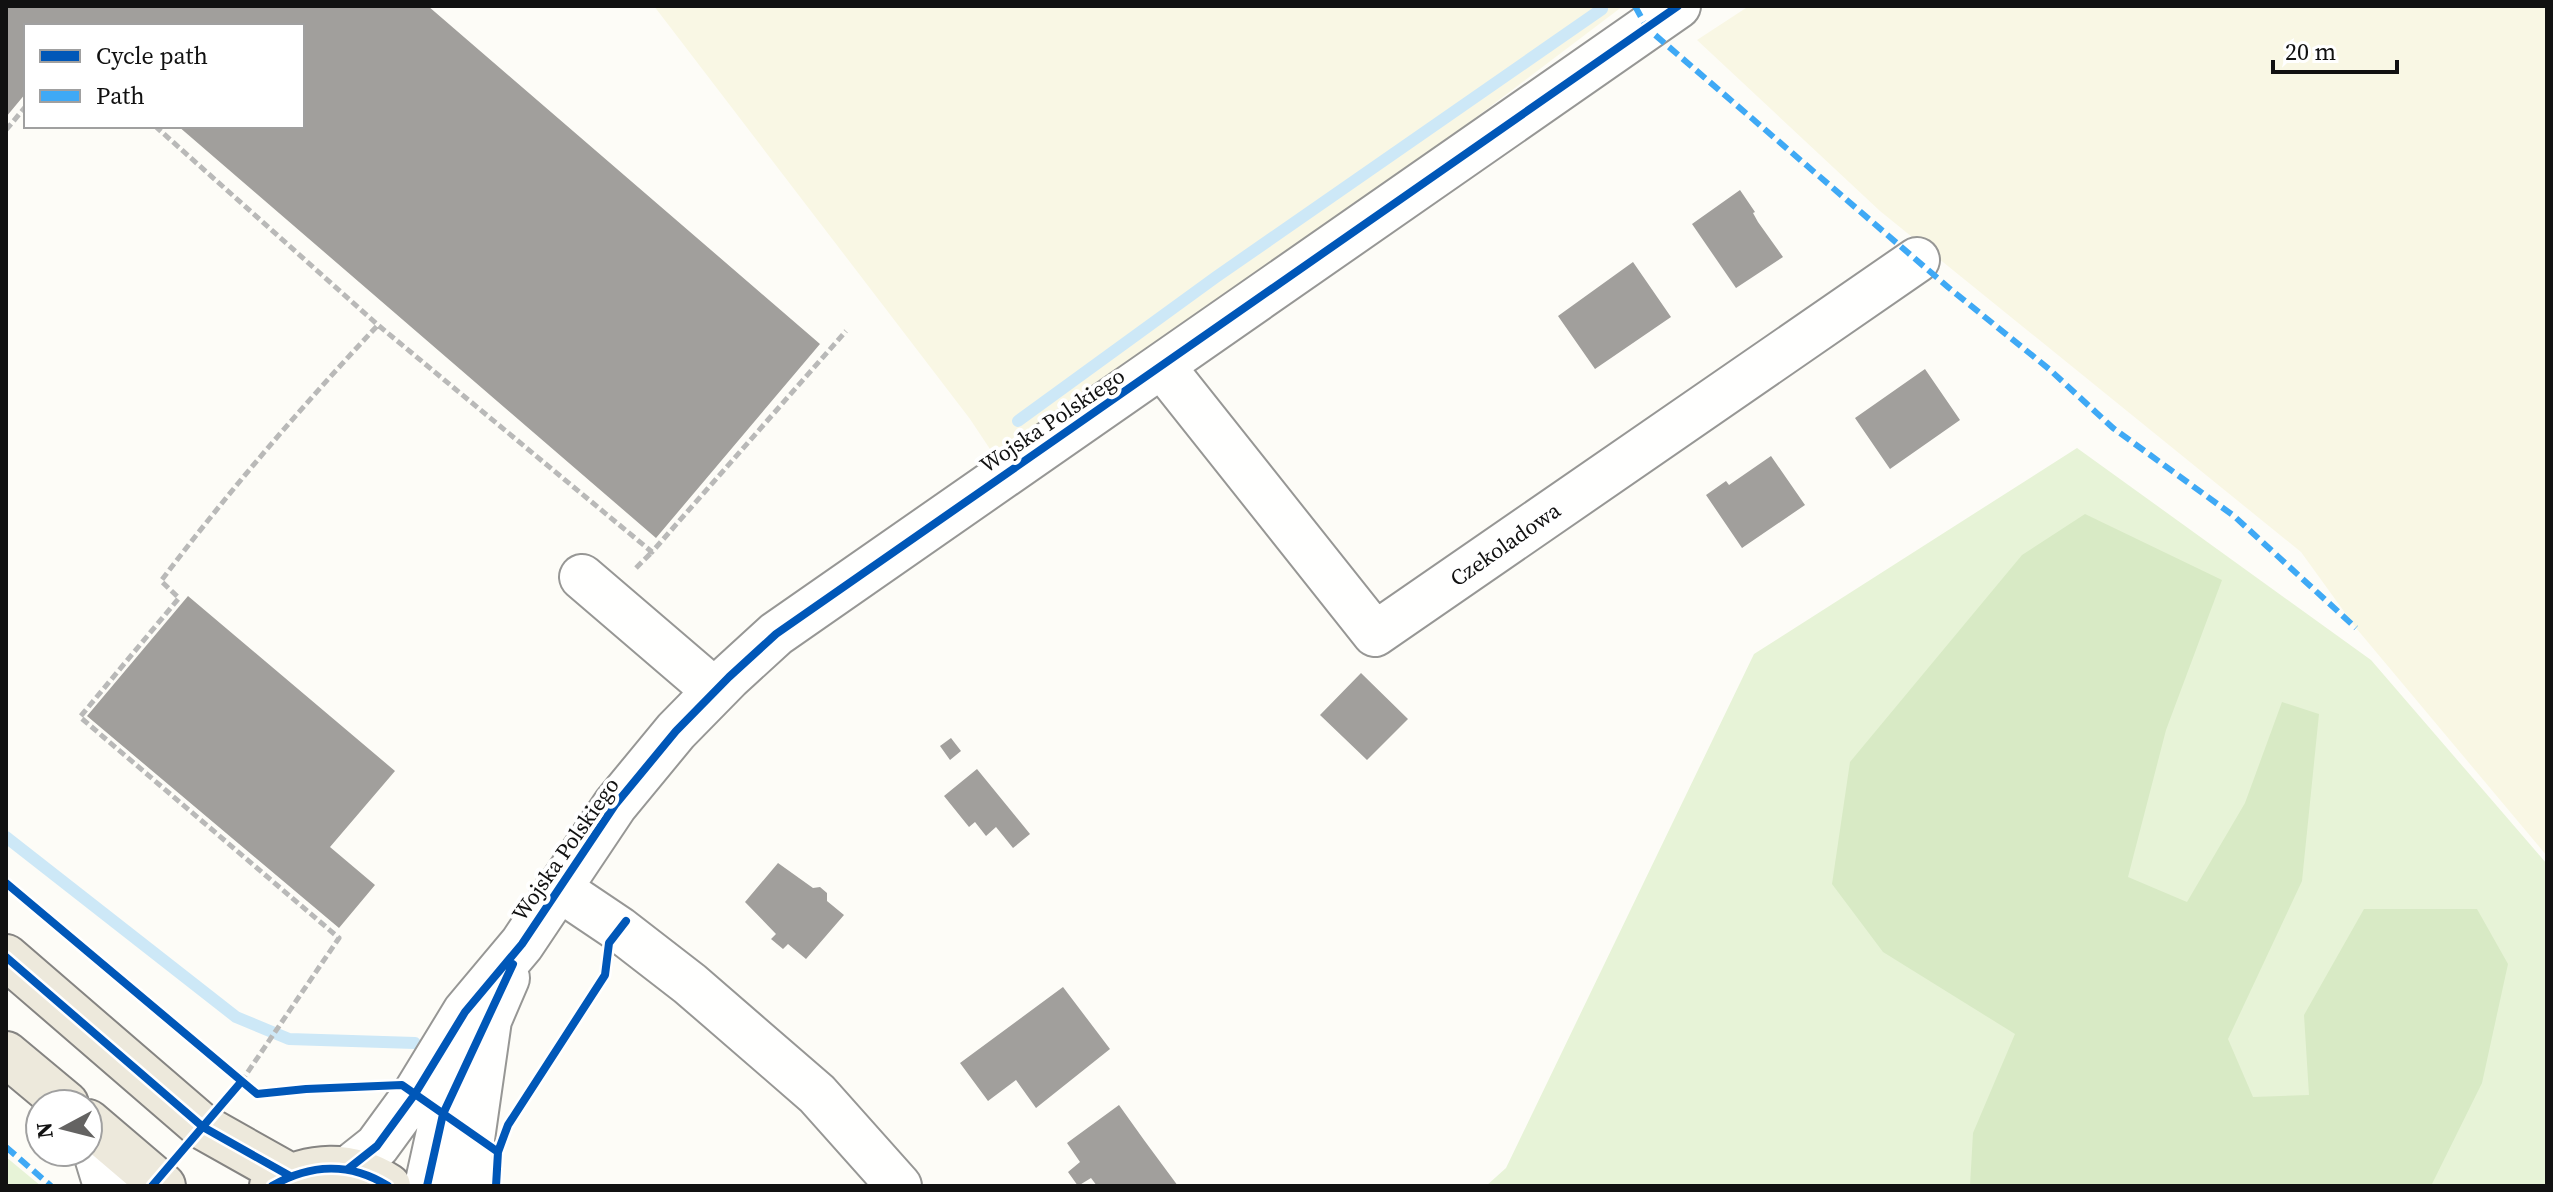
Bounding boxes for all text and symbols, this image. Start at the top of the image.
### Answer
legend [24,24,304,128]
scale bar [2273,24,2397,74]
text: 20 m [2285,35,2336,68]
text: Cycle path [96,39,208,72]
text: Path [96,79,145,112]
street label: Wojska Polskiego [974,360,1130,480]
street label: Czekoladowa [1444,495,1567,593]
street label: Wojska Polskiego [504,771,626,927]
north arrow [24,1088,104,1168]
text: N [28,1121,60,1140]

